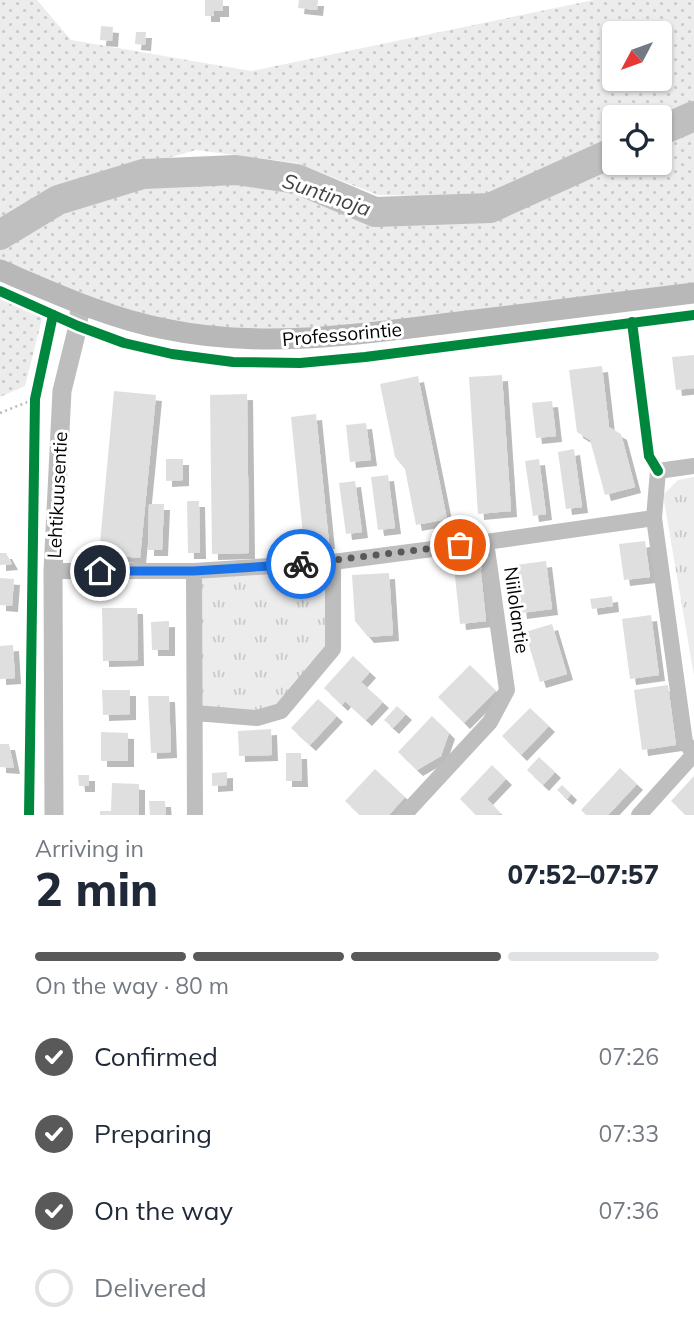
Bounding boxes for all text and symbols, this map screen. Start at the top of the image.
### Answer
north arrow [602,21,672,91]
map controls [602,21,672,175]
button: locate [602,105,672,175]
water label: Suntinoja [279,167,375,221]
street label: Professorintie [281,317,403,351]
street label: Lehtikuusentie [42,431,72,559]
pin [430,515,490,575]
icon: bag [441,526,479,564]
courier [266,529,336,599]
pin [70,541,130,601]
icon: bike [282,545,320,583]
icon: home [81,552,119,590]
street label: Niilolantie [499,565,535,655]
text: Arriving in [35,834,144,863]
text: 07:52–07:57 [508,858,659,891]
text: 2 min [35,860,158,918]
text: On the way · 80 m [35,971,229,1000]
icon: check [35,1038,73,1076]
text: Confirmed [94,1040,218,1073]
text: 07:26 [599,1042,659,1071]
icon: check [35,1115,73,1153]
text: Preparing [94,1117,212,1150]
text: 07:33 [599,1119,659,1148]
icon: check [35,1192,73,1230]
text: On the way [94,1194,233,1227]
text: 07:36 [599,1196,659,1225]
text: Delivered [94,1271,207,1304]

